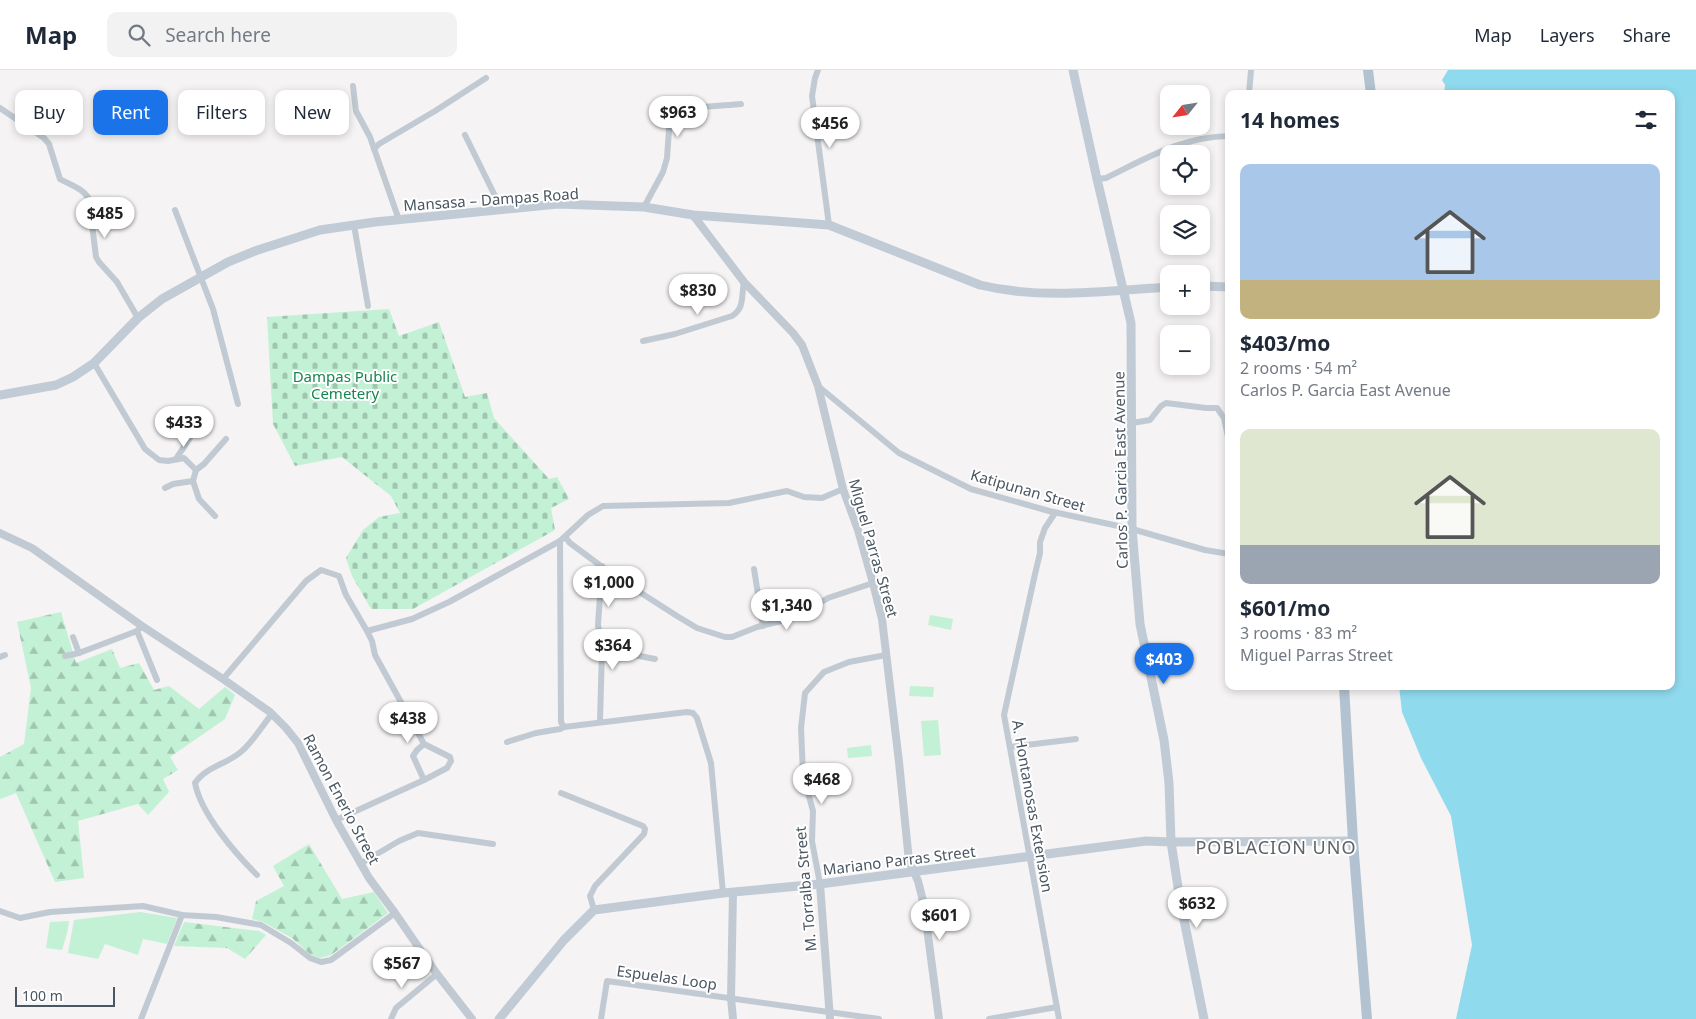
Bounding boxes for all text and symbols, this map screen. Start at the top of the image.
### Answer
search box [107,12,457,57]
text: Map [25,18,77,51]
icon: search [125,21,153,49]
text: Search here [165,22,271,48]
text: Map [1474,23,1512,47]
text: Layers [1540,23,1595,47]
text: Share [1623,23,1671,47]
north arrow [1160,85,1210,135]
map controls [1160,85,1210,375]
chip: Buy [15,90,83,135]
chip: Rent [93,90,168,135]
chip: Filters [178,90,265,135]
chip: New [275,90,349,135]
pin: $963 [648,96,708,138]
text: $963 [660,101,696,123]
pin: $456 [800,106,860,149]
text: 14 homes [1240,106,1340,134]
icon: filters [1632,106,1660,134]
text: $456 [812,112,848,134]
button: locate [1160,145,1210,195]
street label: Mansasa – Dampas Road [403,183,579,215]
pin: $485 [75,196,135,239]
icon: home [1405,197,1495,287]
text: $485 [87,202,123,224]
button: layers [1160,205,1210,255]
button: + [1160,265,1210,315]
pin: $830 [668,274,728,316]
text: $830 [680,279,716,301]
button: − [1160,325,1210,375]
text: $403/mo [1240,329,1330,357]
text: 2 rooms · 54 m² [1240,357,1357,379]
park label: Dampas Public Cemetery [293,366,397,403]
street label: Carlos P. Garcia East Avenue [1108,371,1132,569]
text: Carlos P. Garcia East Avenue [1240,379,1451,401]
pin: $433 [154,406,214,448]
text: $433 [166,411,202,433]
icon: home [1405,462,1495,552]
street label: Katipunan Street [968,464,1088,516]
street label: Miguel Parras Street [845,476,904,620]
pin: $1,000 [568,566,650,608]
text: $1,000 [584,571,634,593]
pin: $1,340 [746,588,828,631]
text: $1,340 [762,594,812,616]
text: $601/mo [1240,594,1330,622]
text: 3 rooms · 83 m² [1240,622,1357,644]
pin: $364 [583,628,643,671]
text: $364 [595,634,631,656]
pin: $403 [1134,642,1194,685]
text: Miguel Parras Street [1240,644,1393,666]
text: $403 [1146,648,1182,670]
pin: $438 [378,702,438,744]
text: $438 [390,707,426,729]
street label: A. Hontanosas Extension [1008,718,1058,894]
street label: Ramon Enerio Street [299,730,385,868]
pin: $468 [792,762,852,805]
text: $468 [804,768,840,790]
street label: M. Torralba Street [790,825,820,952]
district label: POBLACION UNO [1195,835,1357,859]
street label: Mariano Parras Street [821,841,977,879]
pin: $632 [1167,886,1227,929]
text: $632 [1179,892,1215,914]
pin: $601 [910,898,970,941]
text: $601 [922,904,958,926]
pin: $567 [372,946,432,989]
text: $567 [384,952,420,974]
street label: Espuelas Loop [616,960,718,994]
scale bar [15,984,115,1007]
text: 100 m [22,986,63,1005]

